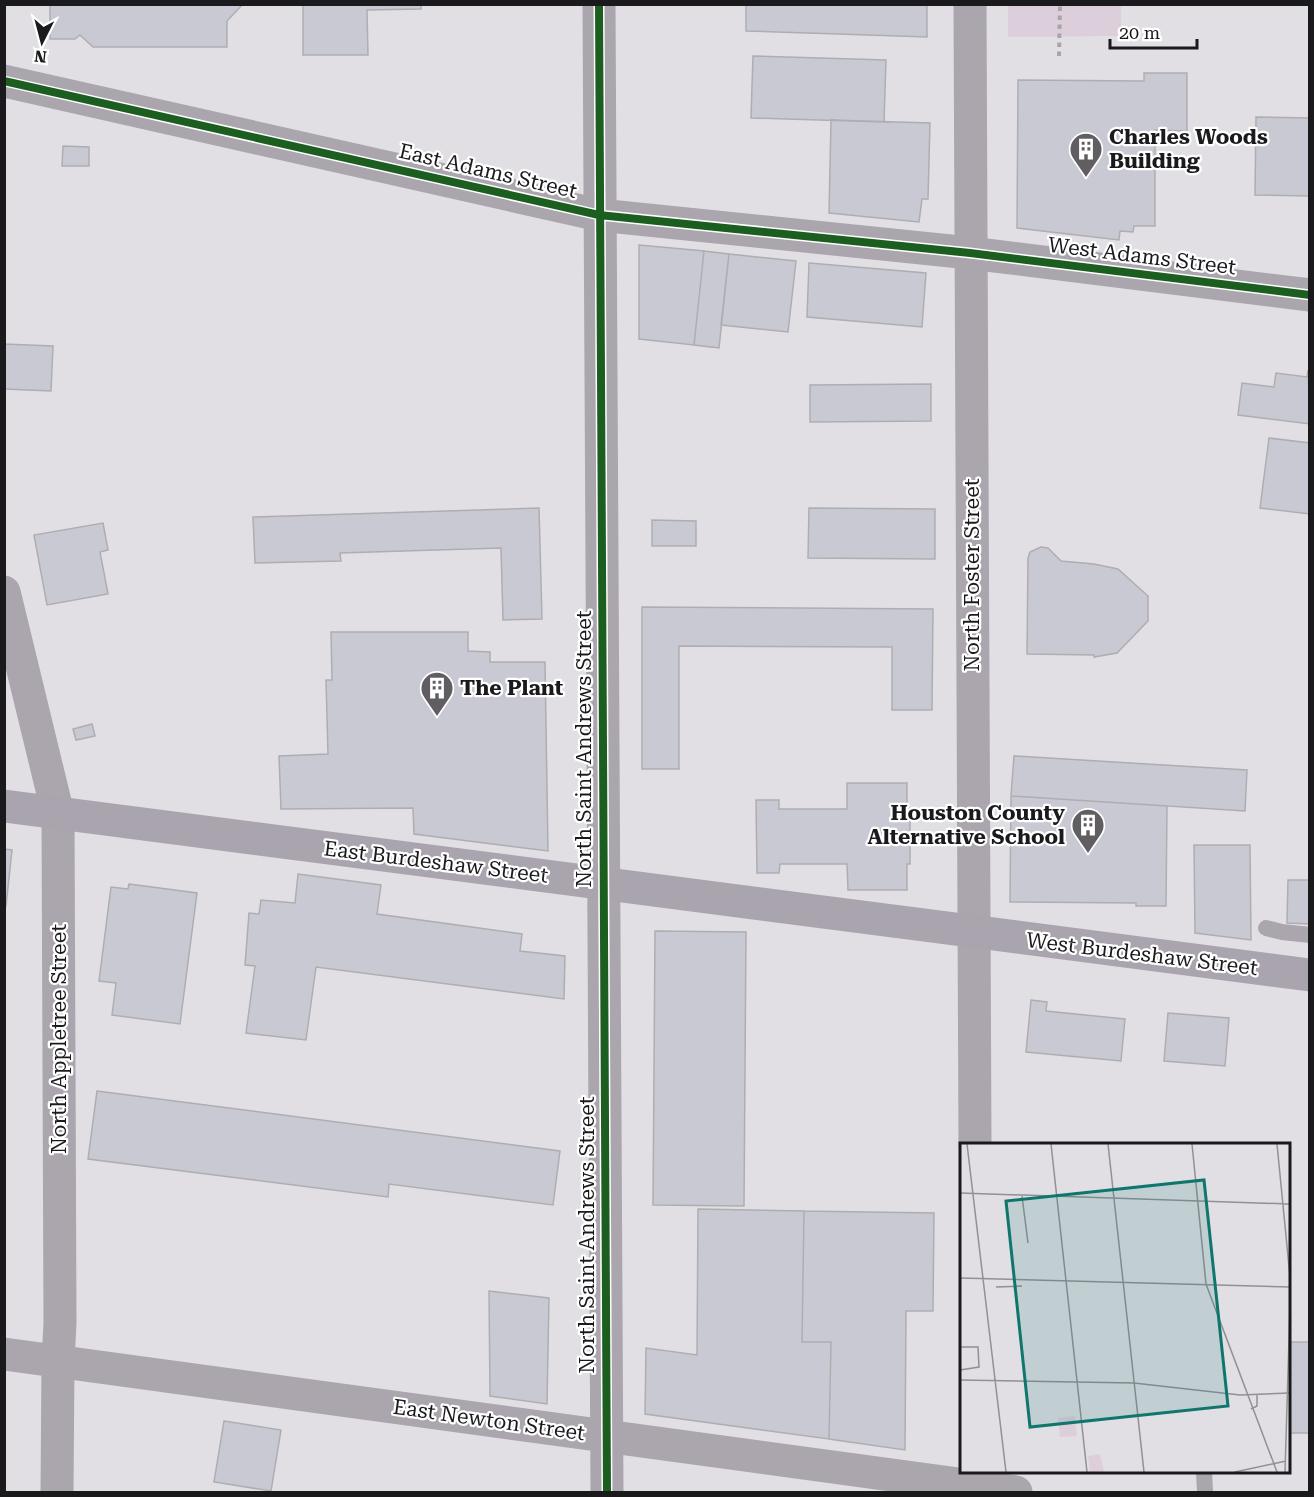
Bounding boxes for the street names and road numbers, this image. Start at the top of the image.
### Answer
street label: East Adams Street [397,139,580,203]
street label: West Adams Street [1047,233,1238,279]
street label: North Foster Street [960,478,984,672]
street label: North Saint Andrews Street [572,610,596,888]
street label: East Burdeshaw Street [322,836,550,888]
street label: North Appletree Street [47,924,71,1154]
street label: West Burdeshaw Street [1025,928,1259,980]
street label: North Saint Andrews Street [575,1096,599,1374]
street label: East Newton Street [391,1395,587,1445]

